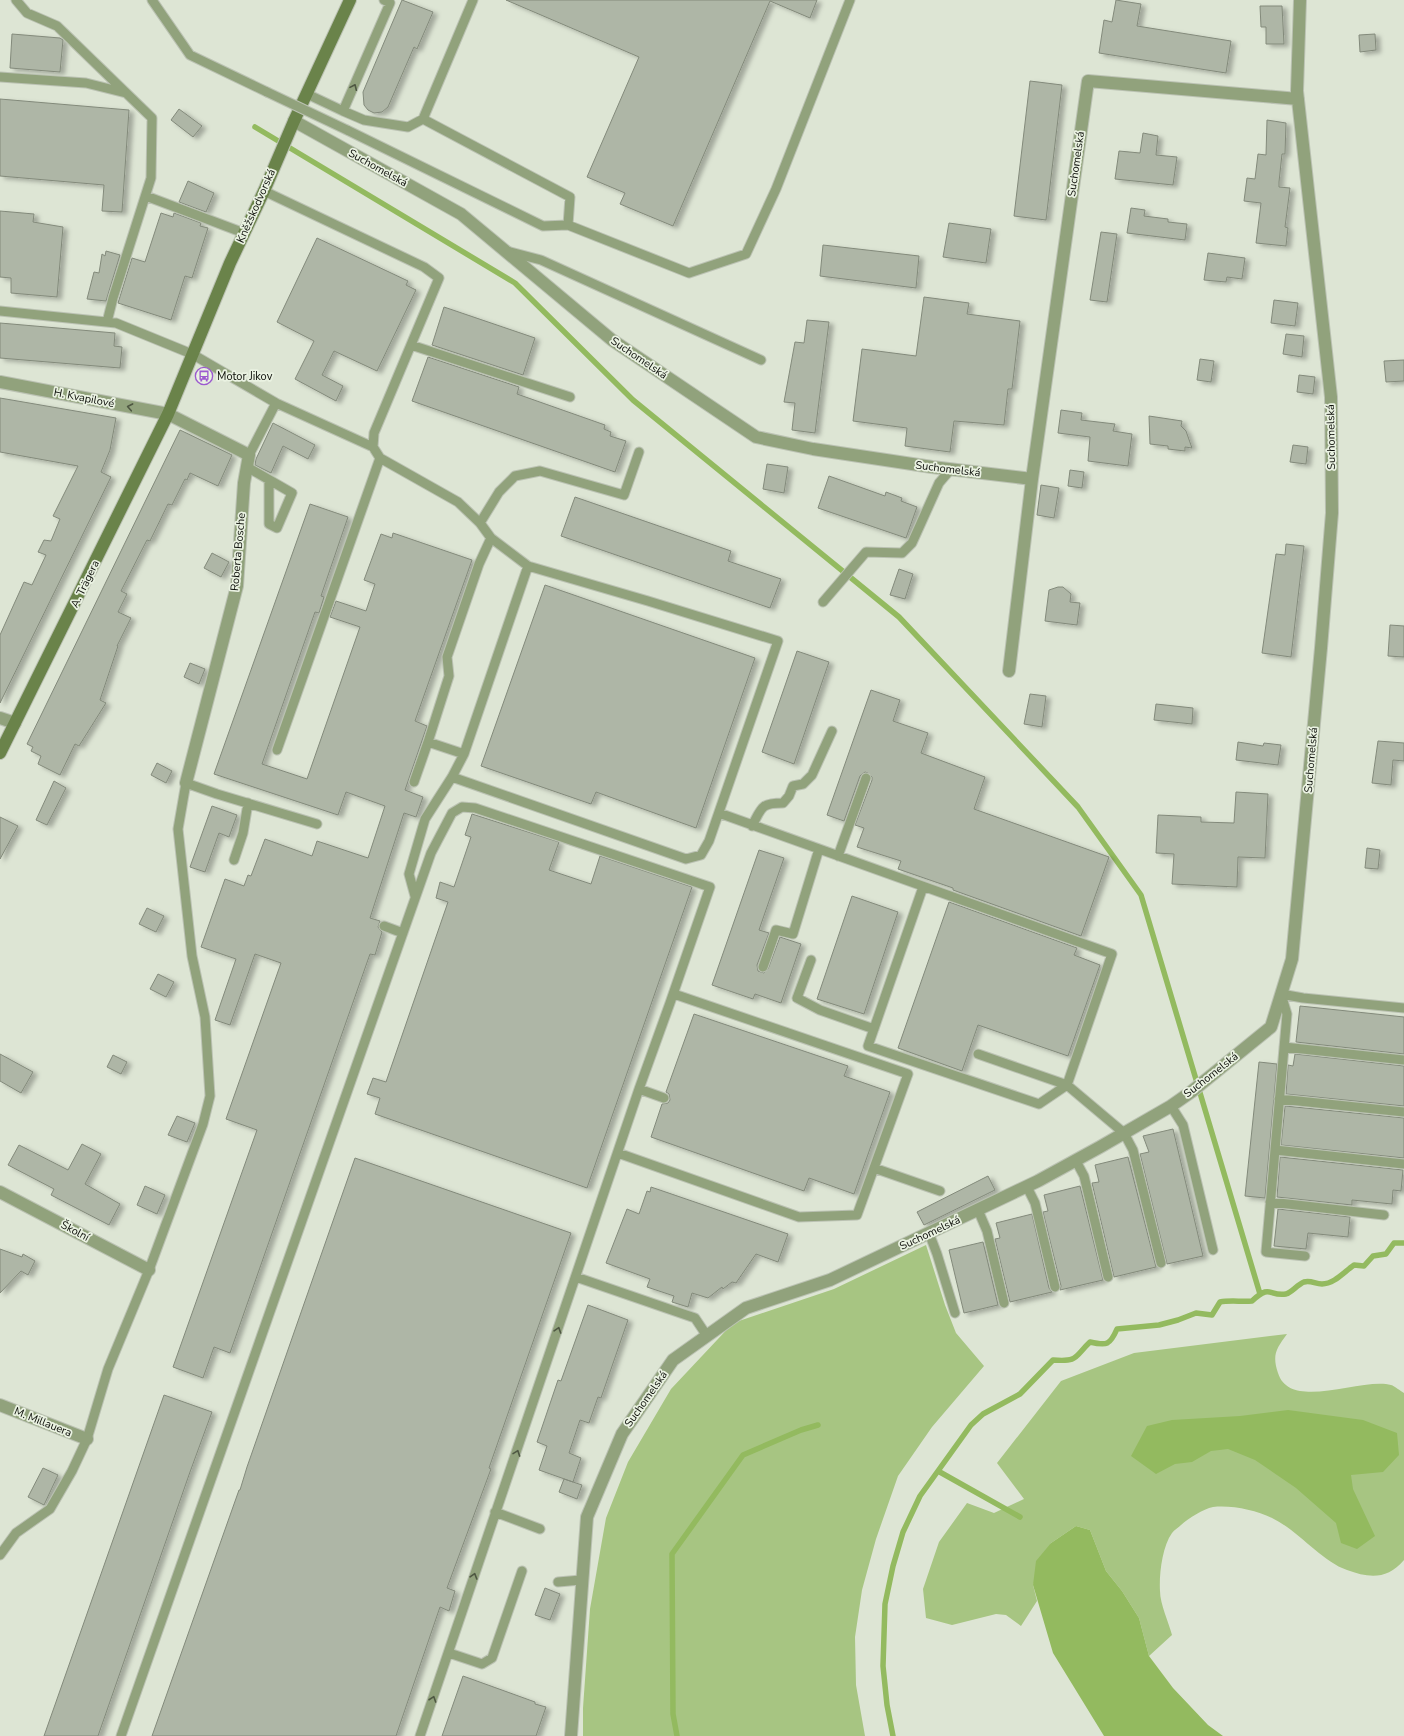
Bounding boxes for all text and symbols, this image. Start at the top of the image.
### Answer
one-way arrow [349,83,357,91]
street label: Suchomelská [1064,130,1088,197]
street label: Suchomelská [346,146,410,190]
street label: Kněžskodvorská [233,167,279,245]
street label: Suchomelská [608,333,670,383]
bus stop icon: Motor Jikov [194,366,214,386]
place label: Motor Jikov [217,369,273,384]
street label: H. Kvapilové [52,385,116,411]
one-way arrow [127,403,133,412]
street label: Suchomelská [1323,404,1339,470]
street label: Suchomelská [915,458,982,480]
street label: Roberta Bosche [227,512,249,592]
street label: A. Trägera [67,558,103,610]
street label: Suchomelská [1301,727,1321,793]
street label: Suchomelská [1181,1049,1242,1101]
street label: Suchomelská [897,1212,963,1254]
street label: Školní [58,1216,94,1245]
one-way arrow [553,1326,562,1333]
street label: Suchomelská [621,1368,671,1430]
street label: M. Millauera [12,1404,74,1440]
one-way arrow [512,1450,520,1457]
one-way arrow [469,1573,478,1580]
one-way arrow [428,1696,437,1703]

